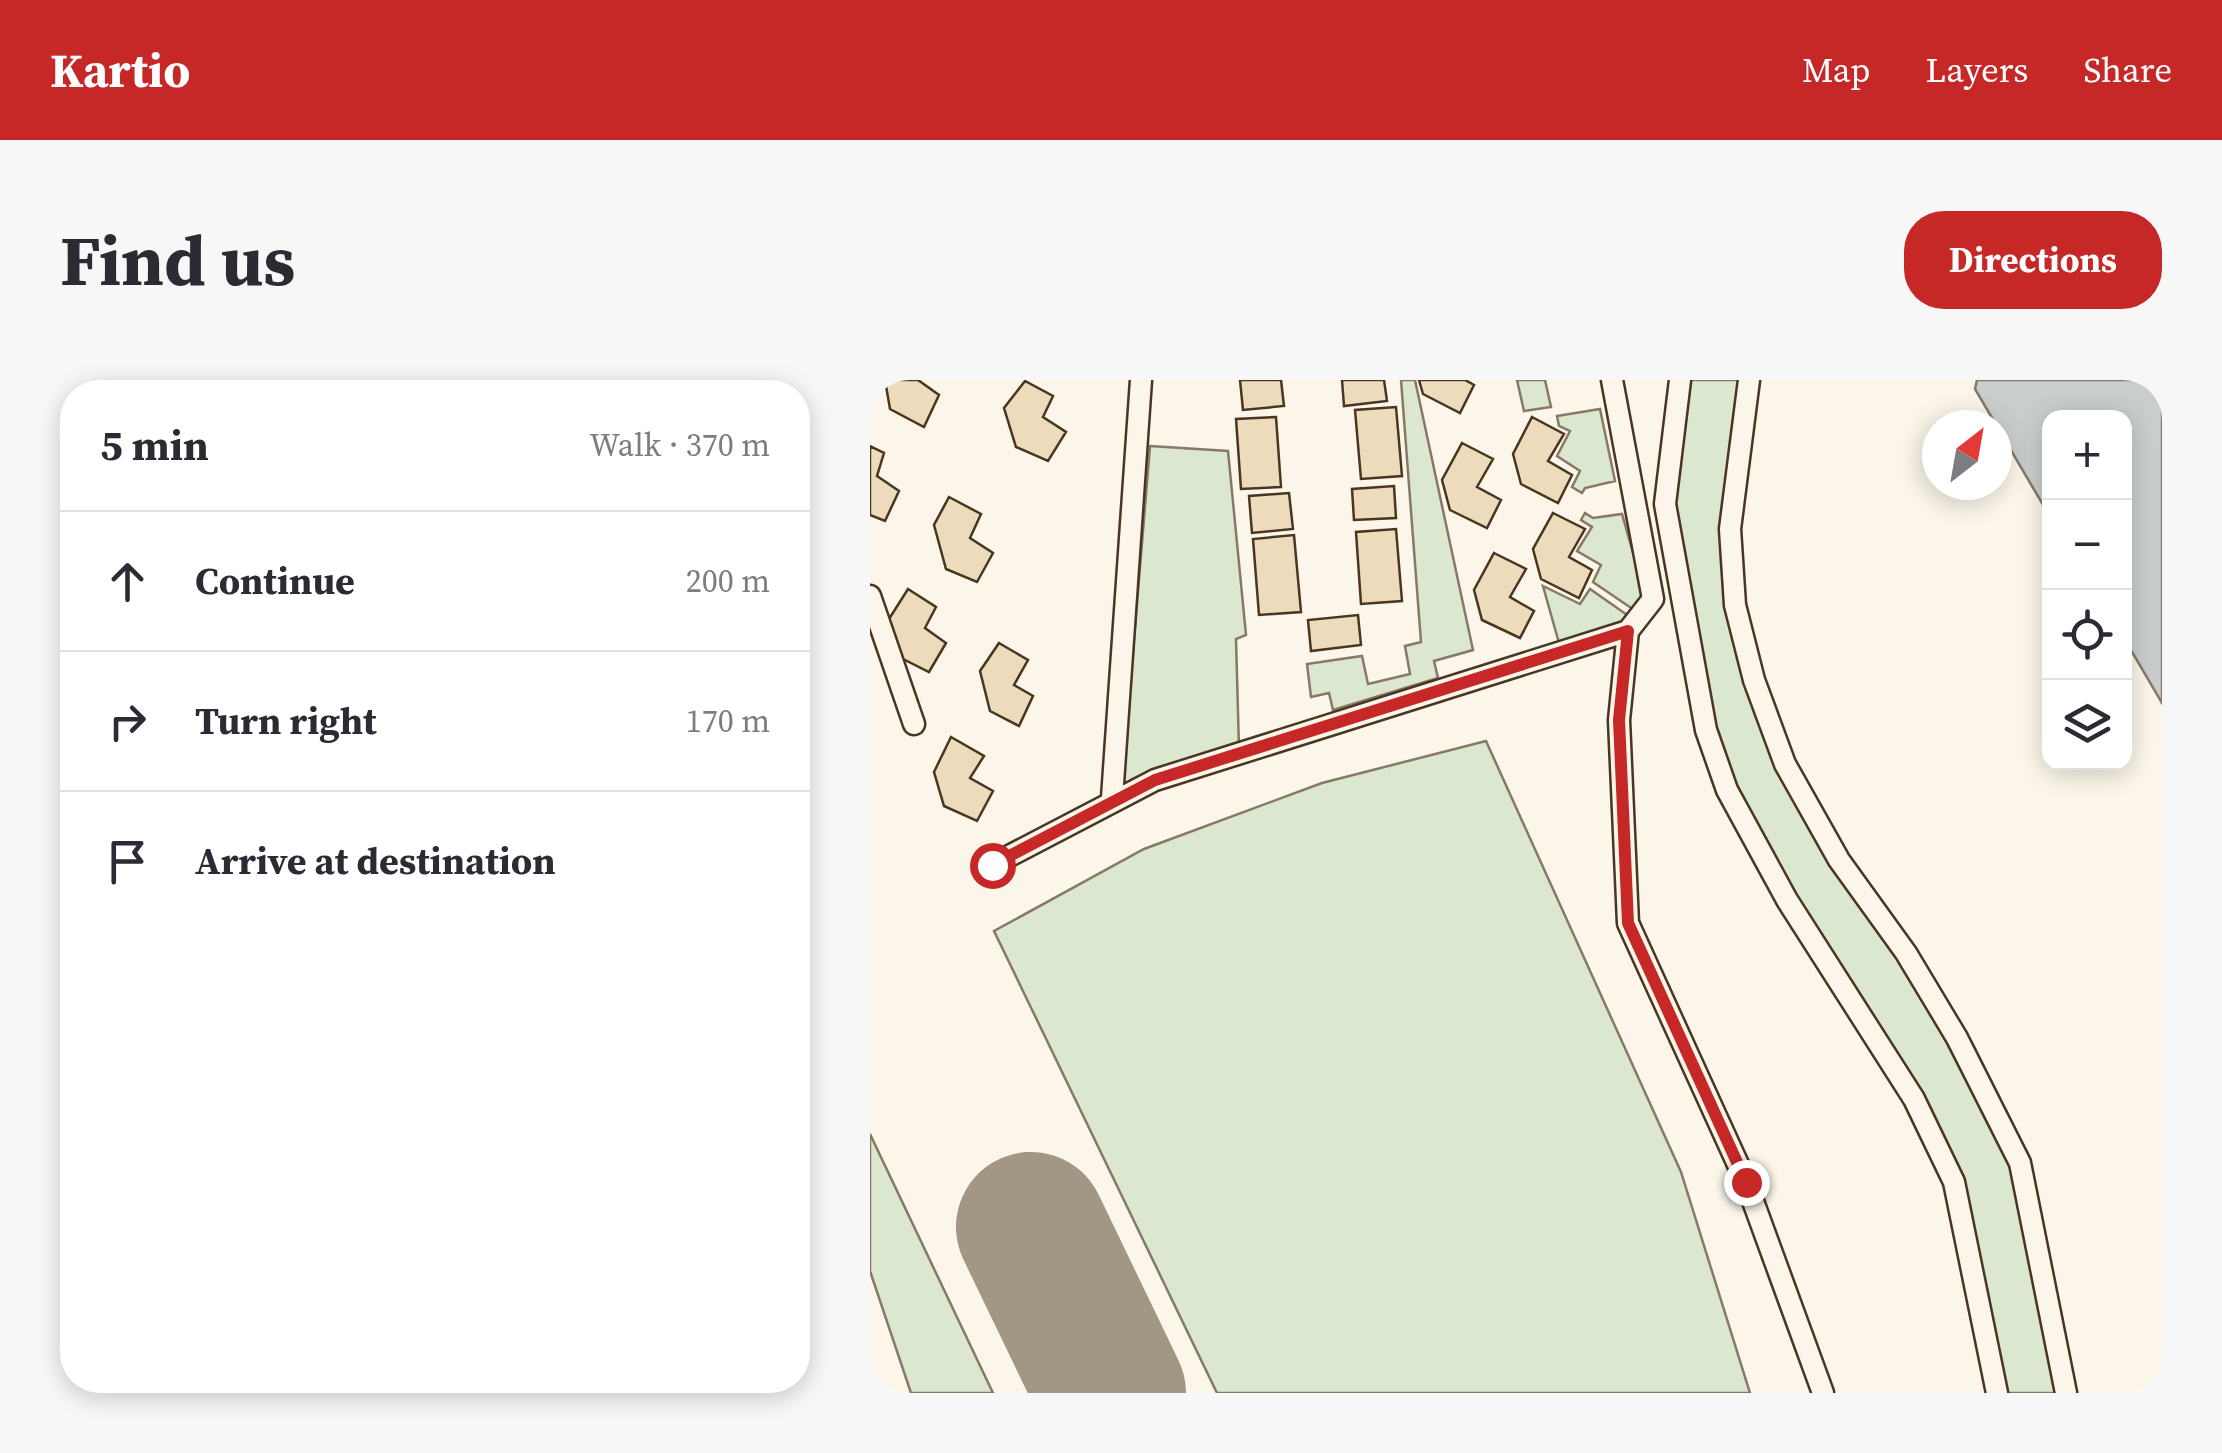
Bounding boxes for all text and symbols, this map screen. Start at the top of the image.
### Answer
text: Kartio [50,37,190,103]
text: Map [1802,46,1870,94]
text: Layers [1925,46,2028,94]
text: Share [2083,46,2172,94]
button: Directions [1904,211,2162,309]
text: Find us [60,212,295,308]
north arrow [1922,410,2012,500]
map controls [2042,410,2132,770]
button: + [2042,410,2132,500]
text: 5 min [100,416,209,474]
text: Walk · 370 m [589,423,770,467]
button: − [2042,500,2132,590]
icon: ahead [100,554,155,609]
text: Continue [195,555,355,607]
text: 200 m [686,559,770,603]
button: locate [2042,590,2132,680]
button: layers [2042,680,2132,770]
icon: right [100,694,155,749]
text: Turn right [195,695,377,747]
text: 170 m [686,699,770,743]
icon: arrive [100,834,155,889]
text: Arrive at destination [195,835,556,887]
route start [970,843,1016,889]
route end [1724,1160,1770,1206]

